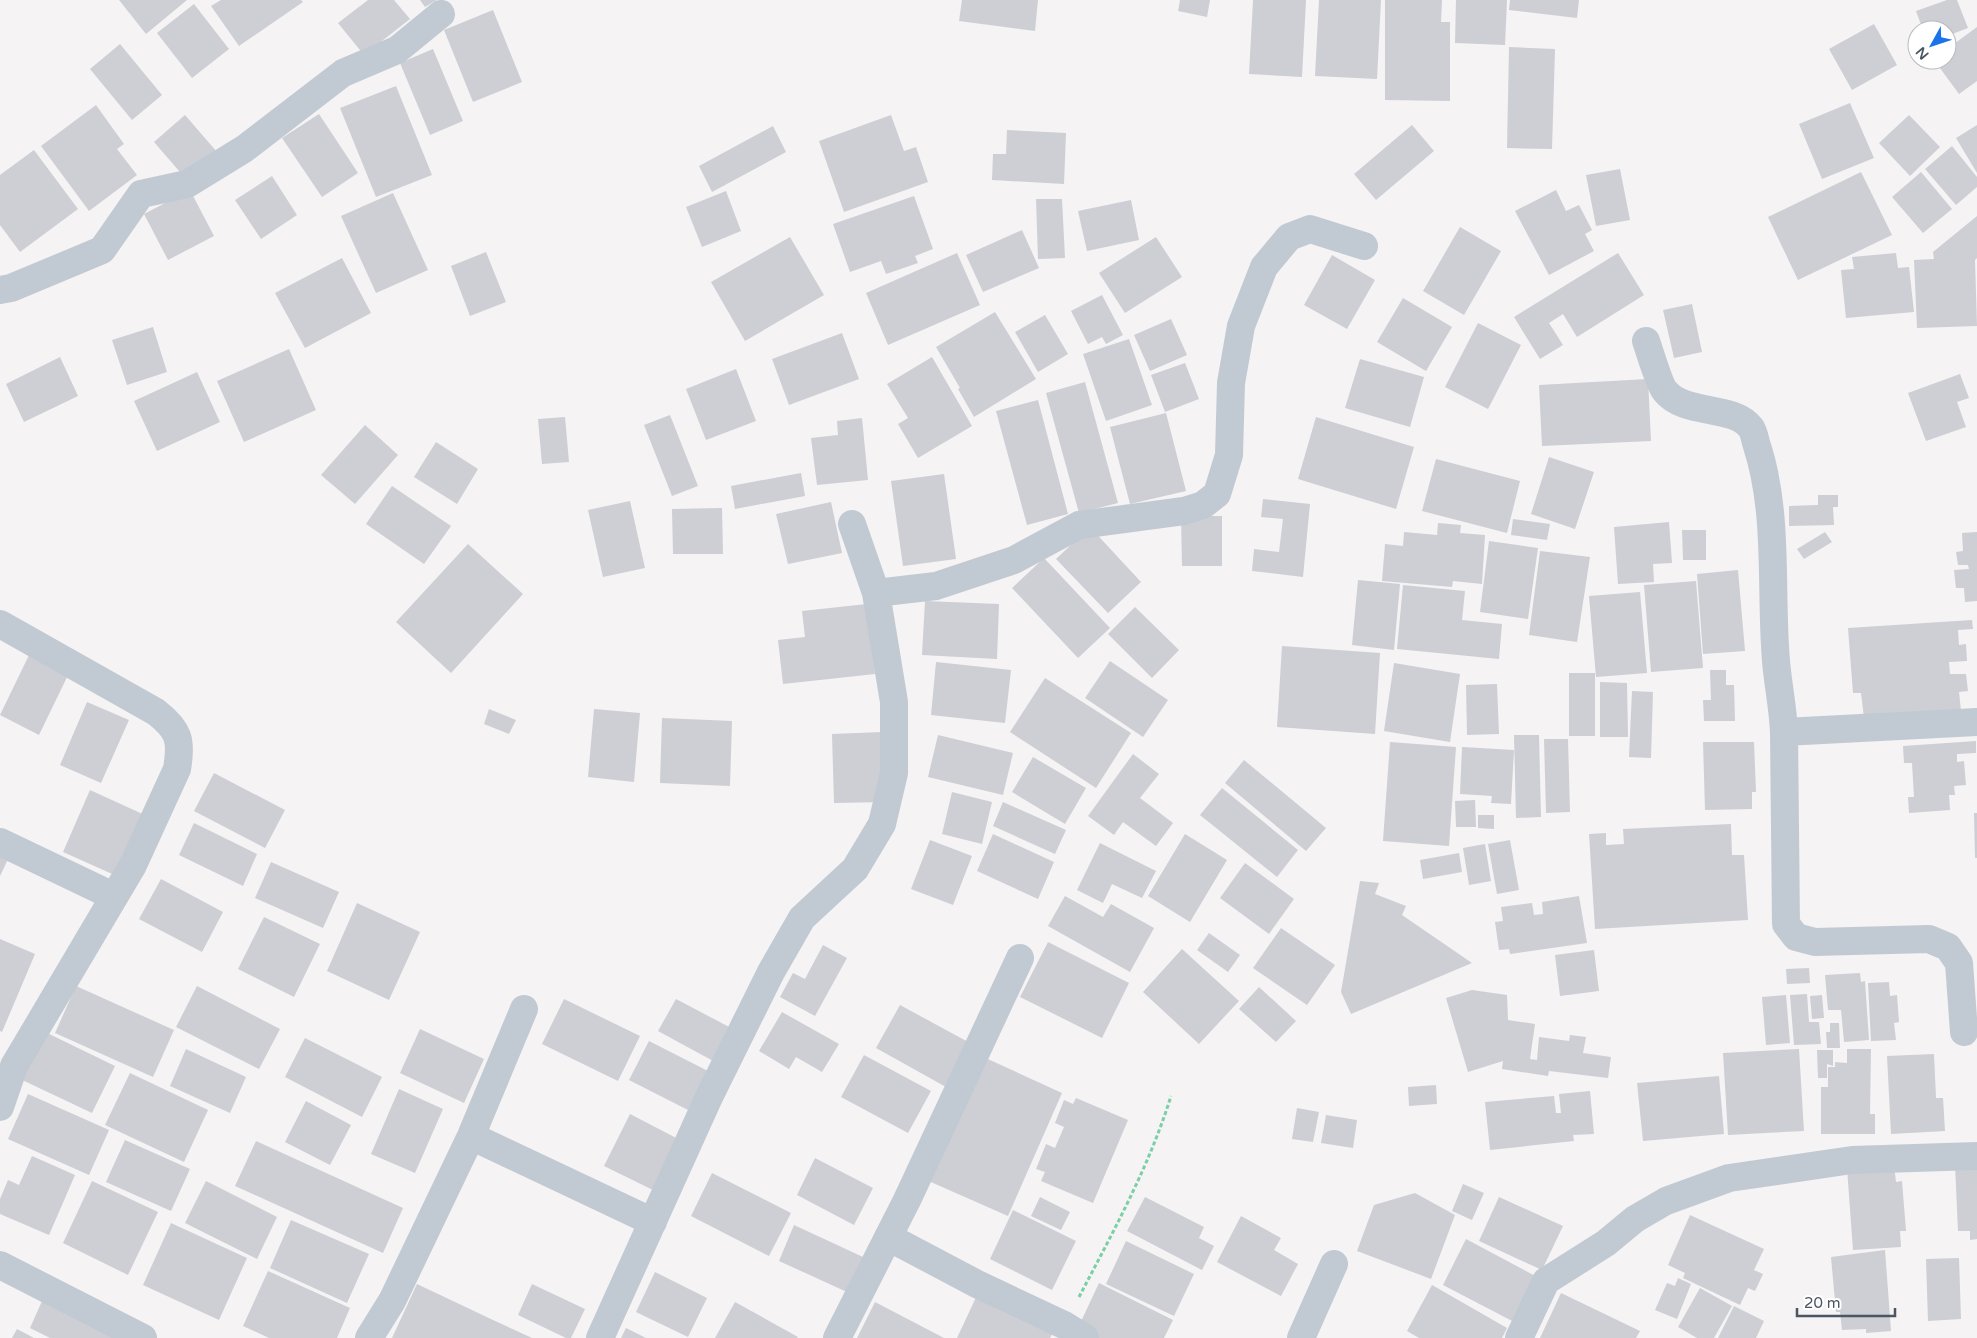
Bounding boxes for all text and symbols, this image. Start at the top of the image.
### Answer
north arrow [1907,20,1957,70]
text: N [1912,43,1933,63]
scale bar [1797,1286,1894,1318]
text: 20 m [1804,1294,1841,1312]

